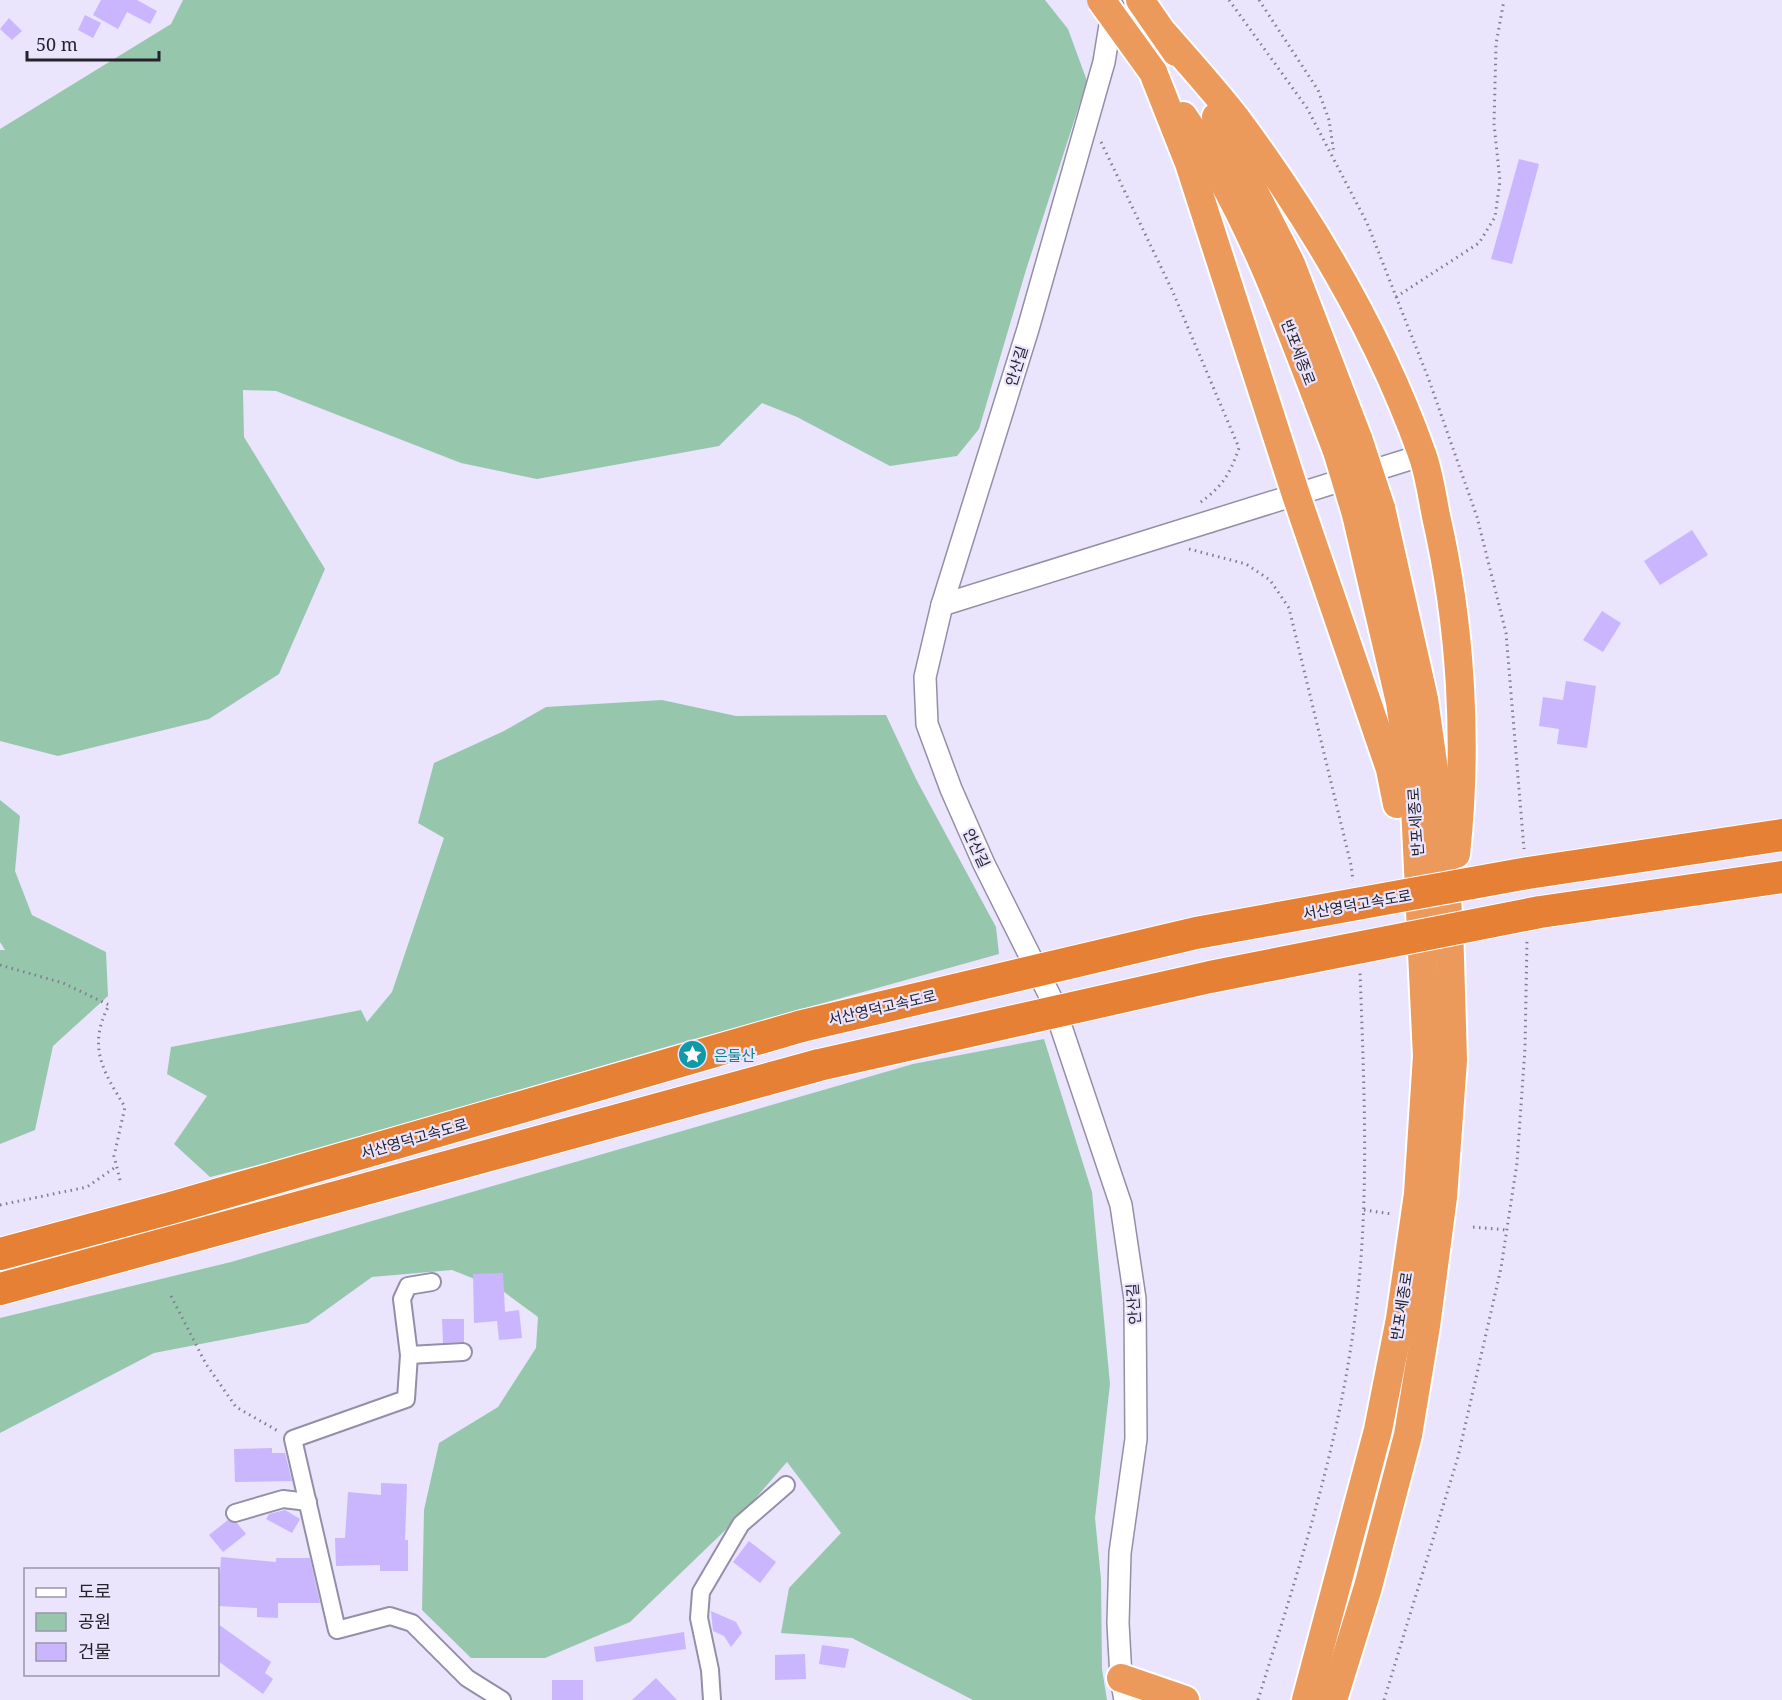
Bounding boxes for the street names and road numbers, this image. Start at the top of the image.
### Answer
street label: 반포세종로 [1277,316,1321,388]
street label: 안산길 [1000,343,1032,389]
street label: 반포세종로 [1403,787,1427,857]
street label: 안산길 [959,825,995,871]
street label: 서산영덕고속도로 [1301,885,1413,923]
street label: 서산영덕고속도로 [826,985,938,1029]
street label: 서산영덕고속도로 [358,1113,470,1163]
street label: 반포세종로 [1386,1270,1416,1342]
street label: 안산길 [1122,1283,1144,1325]

